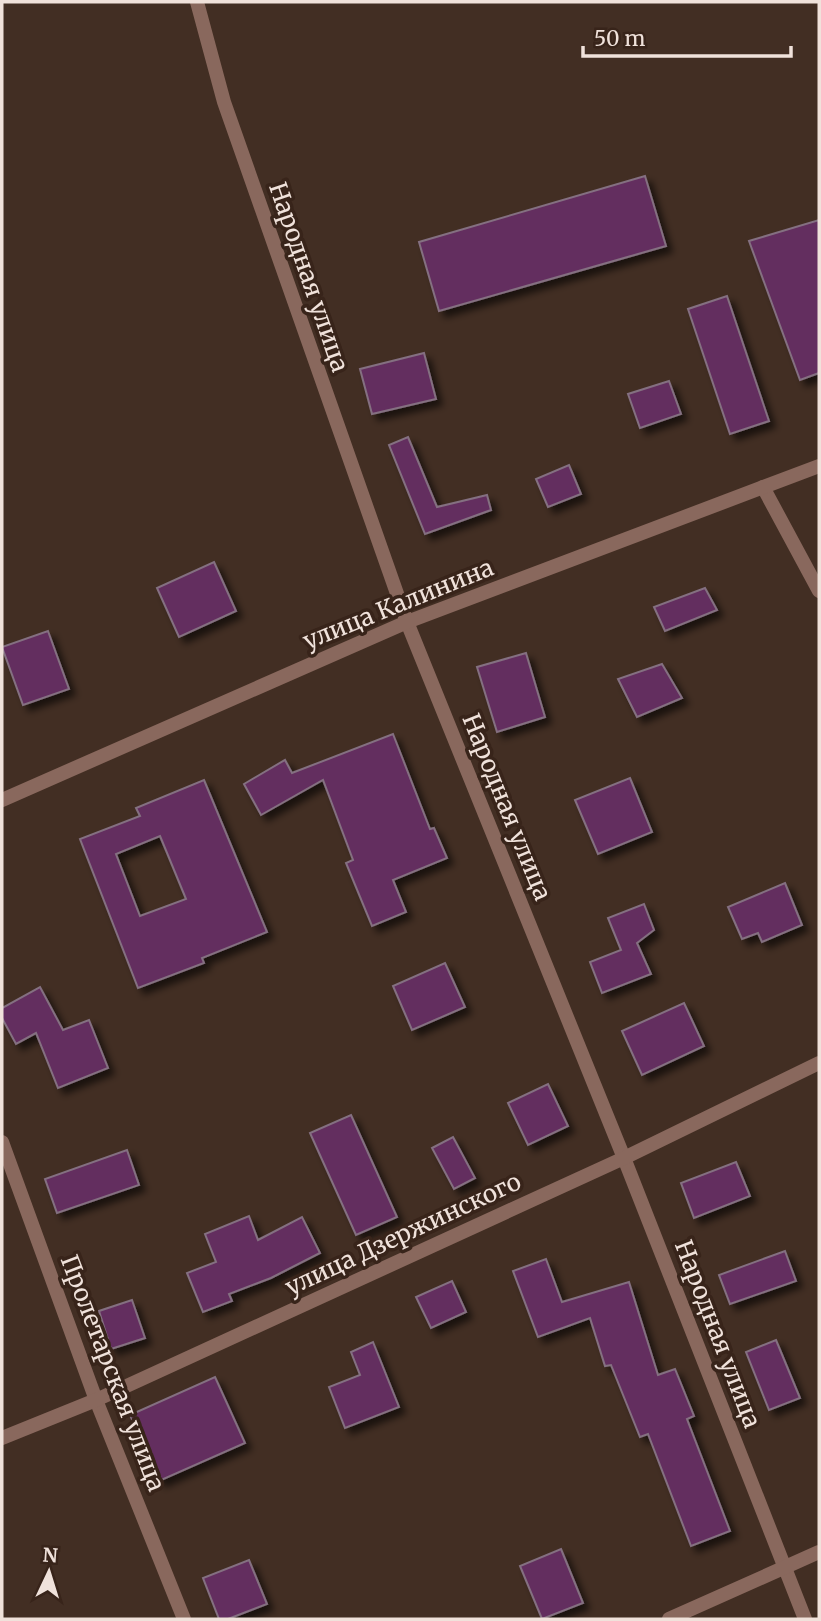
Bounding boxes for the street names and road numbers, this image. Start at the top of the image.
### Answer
street label: Народная улица [262,178,356,376]
street label: улица Калинина [298,552,498,656]
street label: Народная улица [455,709,559,905]
street label: улица Дзержинского [280,1166,526,1302]
street label: Народная улица [668,1236,768,1432]
street label: Пролетарская улица [54,1250,172,1496]

